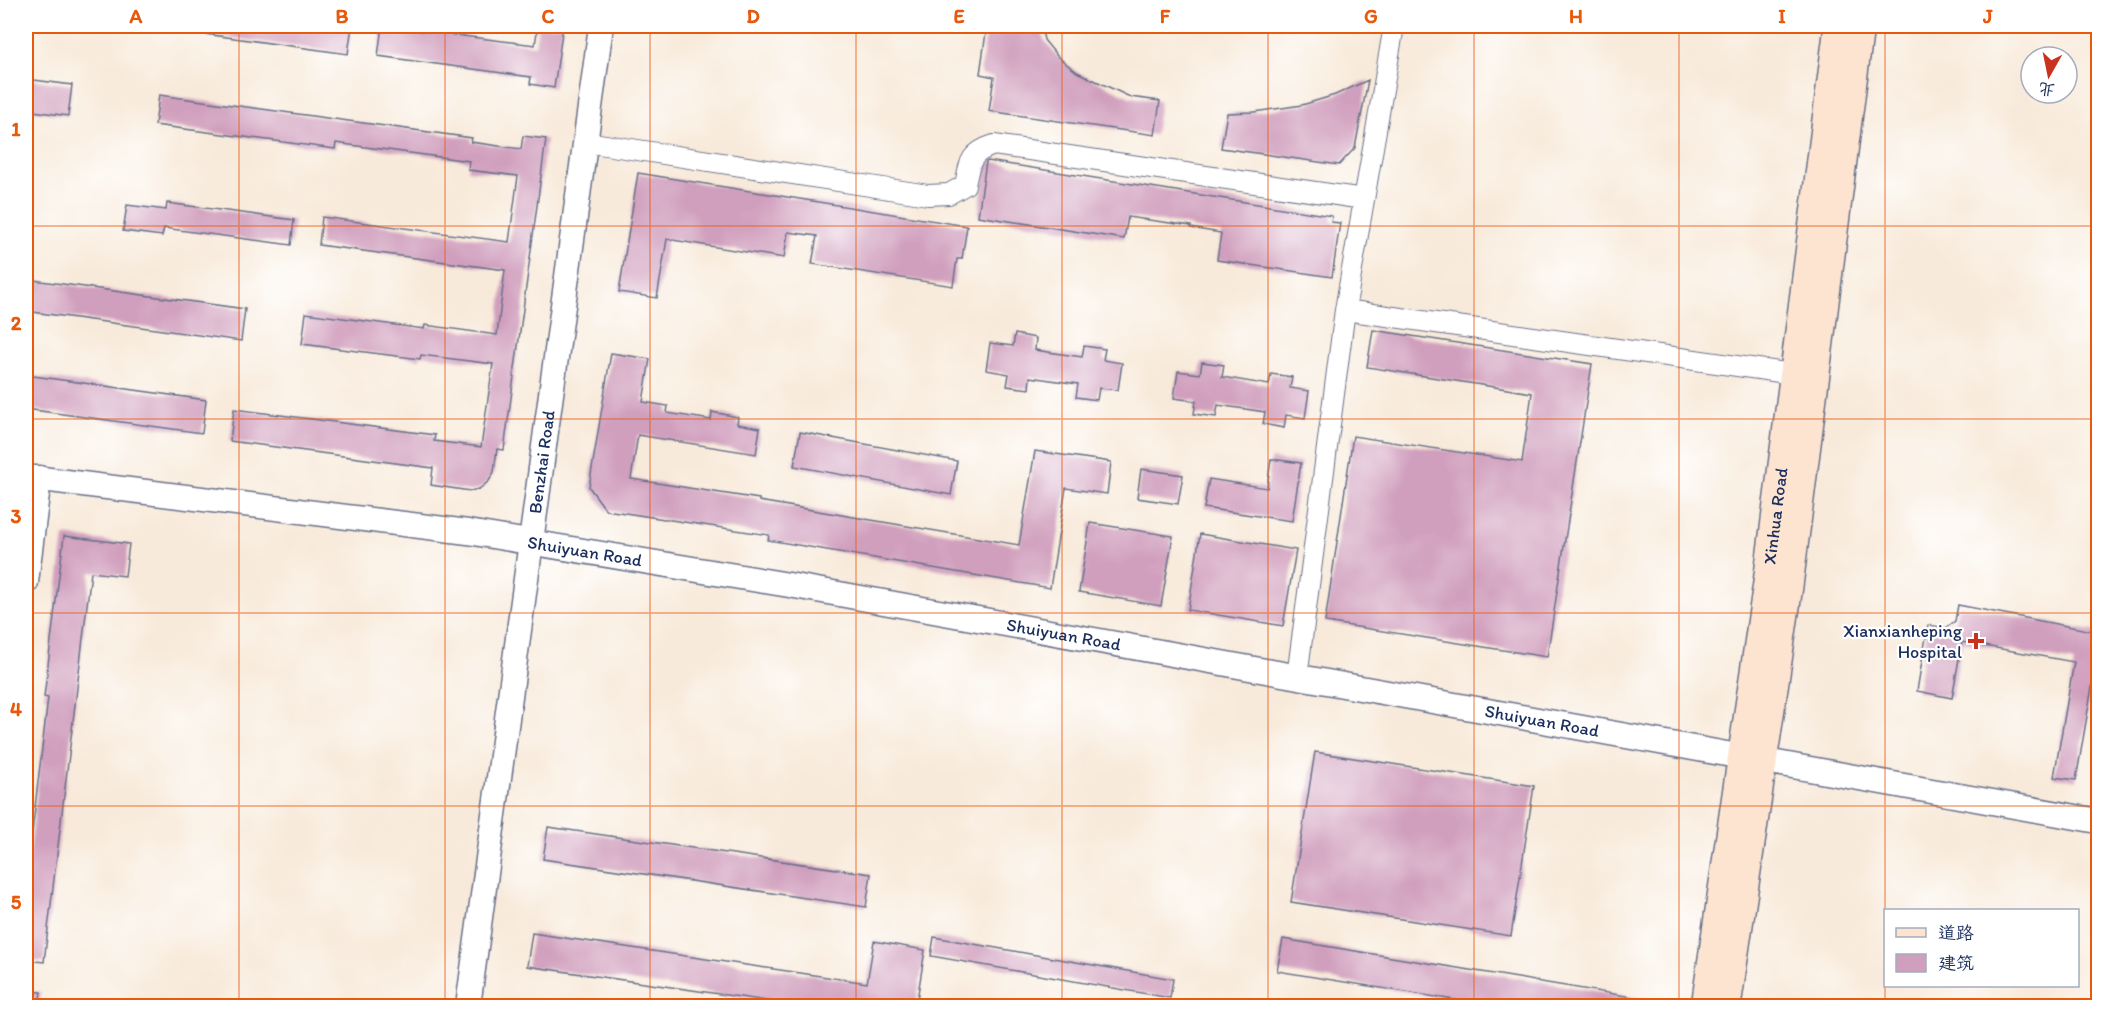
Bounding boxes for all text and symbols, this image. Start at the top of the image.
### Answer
text: A [129,4,143,28]
text: B [336,4,349,28]
text: C [542,4,555,28]
text: D [746,4,760,28]
text: E [953,4,965,28]
text: F [1160,4,1171,28]
text: G [1364,4,1378,28]
text: H [1569,4,1583,28]
text: I [1778,4,1786,28]
text: J [1982,4,1993,28]
north arrow [2019,45,2079,105]
text: 北 [2037,79,2056,100]
text: 1 [11,117,21,141]
text: 2 [11,311,22,335]
street label: Benzhai Road [524,409,560,515]
street label: Xinhua Road [1758,466,1793,566]
text: 3 [11,504,22,528]
street label: Shuiyuan Road [526,531,644,572]
street label: Shuiyuan Road [1005,613,1123,656]
place label: Xianxianheping Hospital [1843,620,1963,663]
marker: Xianxianheping Hospital [1967,632,1985,650]
text: 4 [10,697,22,721]
street label: Shuiyuan Road [1483,700,1601,742]
text: 5 [11,890,22,914]
legend [1884,909,2079,987]
text: 道路 [1938,922,1974,944]
text: 建筑 [1938,952,1974,974]

